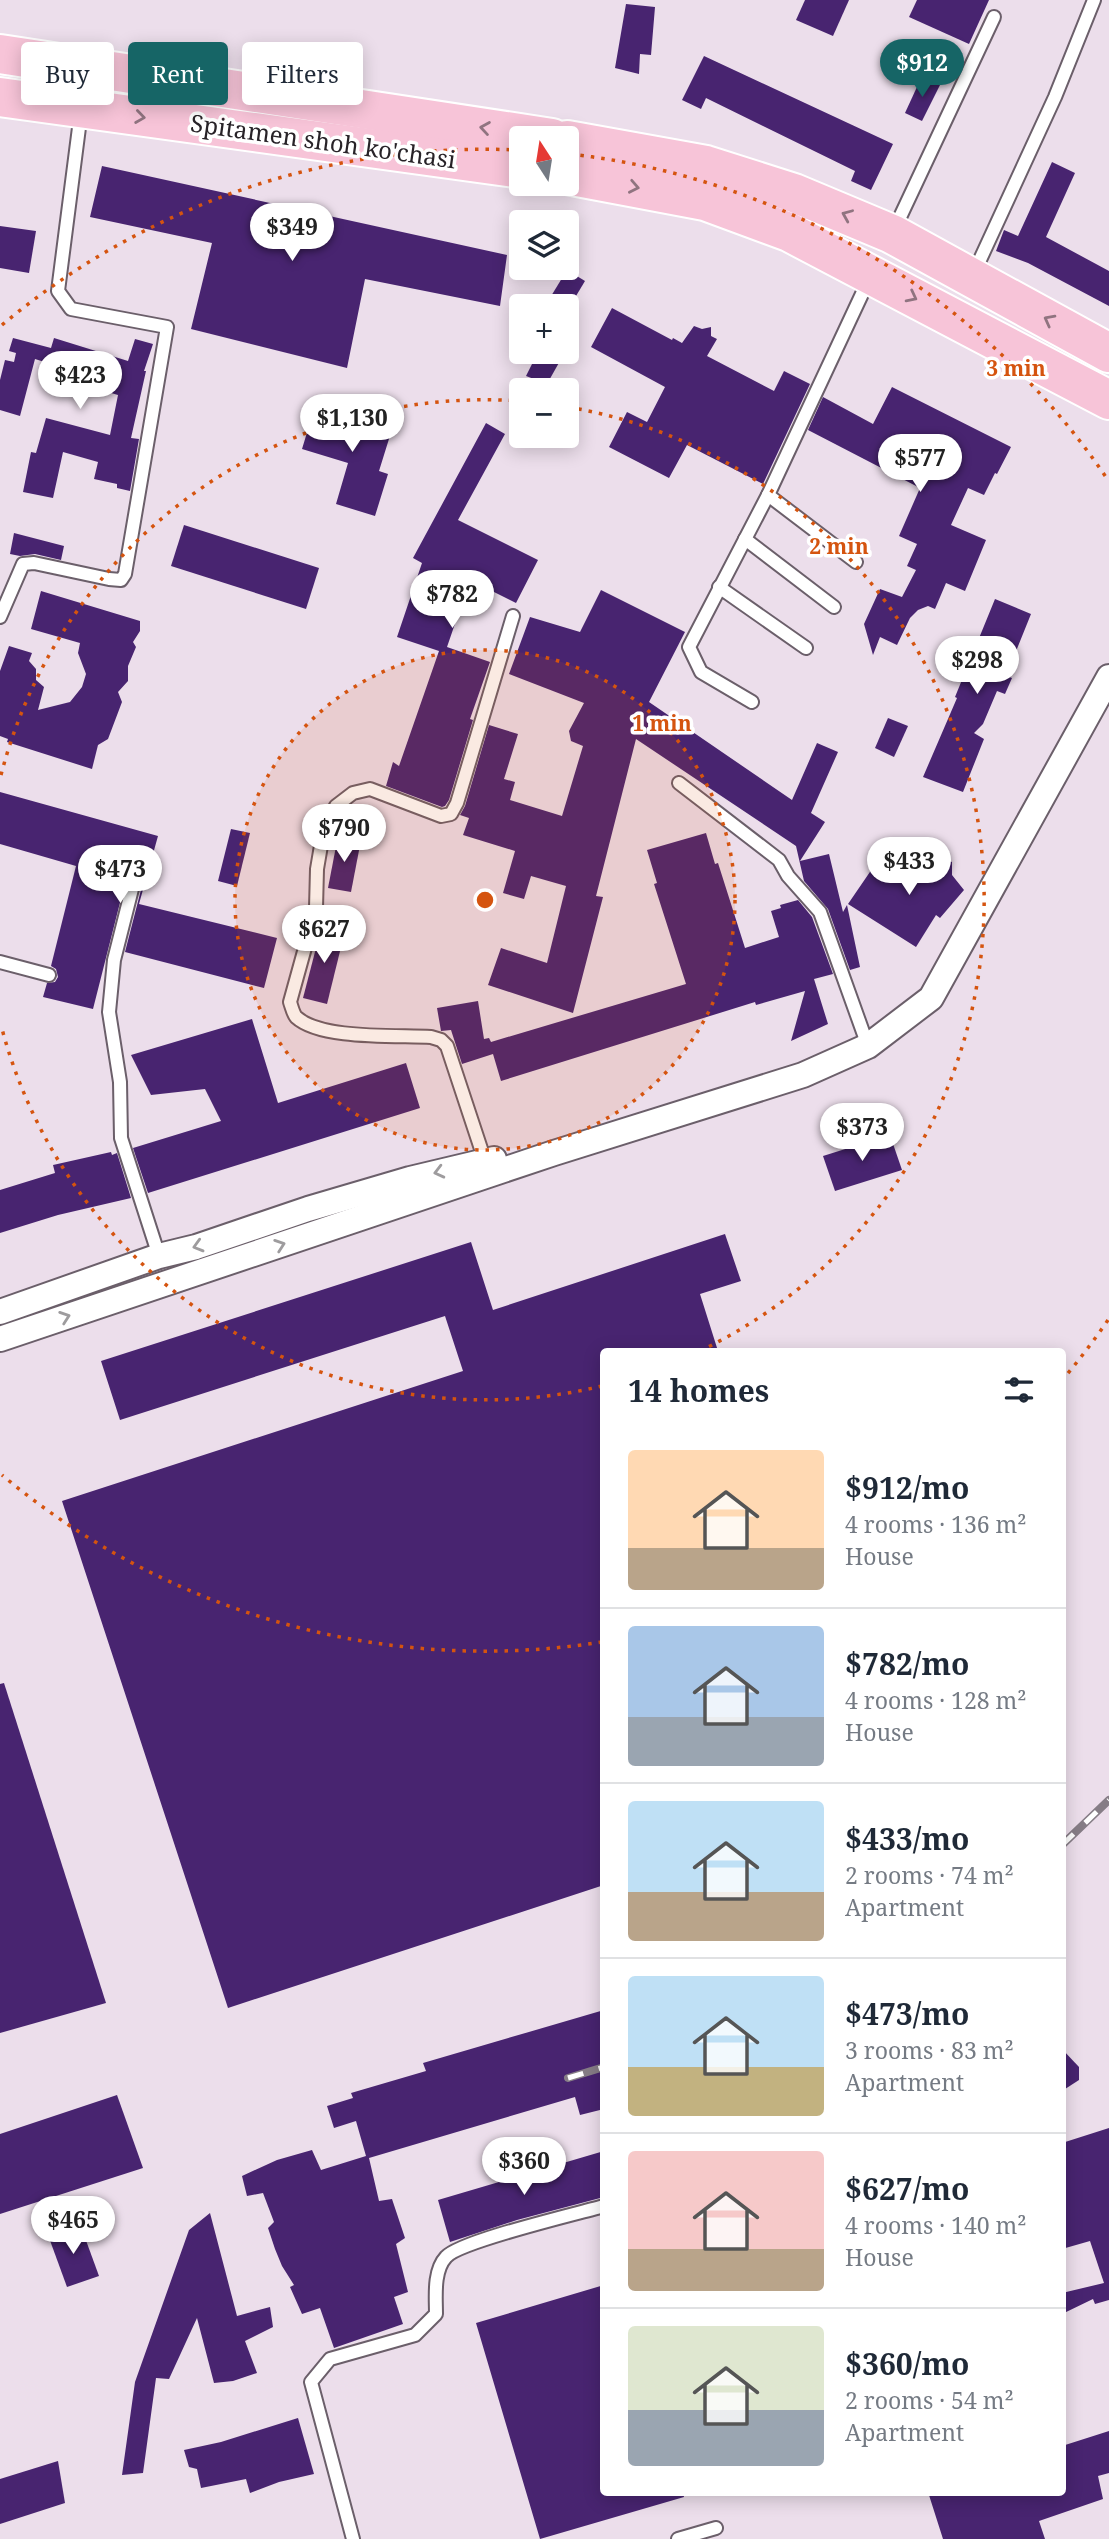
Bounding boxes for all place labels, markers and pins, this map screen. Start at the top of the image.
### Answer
pin: $912 [881,40,963,99]
pin: $349 [251,204,333,263]
pin: $423 [39,352,121,411]
pin: $1,130 [295,394,409,454]
pin: $577 [879,434,961,494]
pin: $782 [411,570,493,630]
pin: $298 [936,636,1018,696]
pin: $790 [303,804,385,864]
pin: $433 [868,838,950,897]
pin: $473 [79,846,161,905]
centre of rings [473,888,497,912]
pin: $627 [283,906,365,965]
pin: $373 [821,1104,903,1163]
pin: $360 [483,2138,565,2197]
pin: $465 [32,2196,114,2256]

